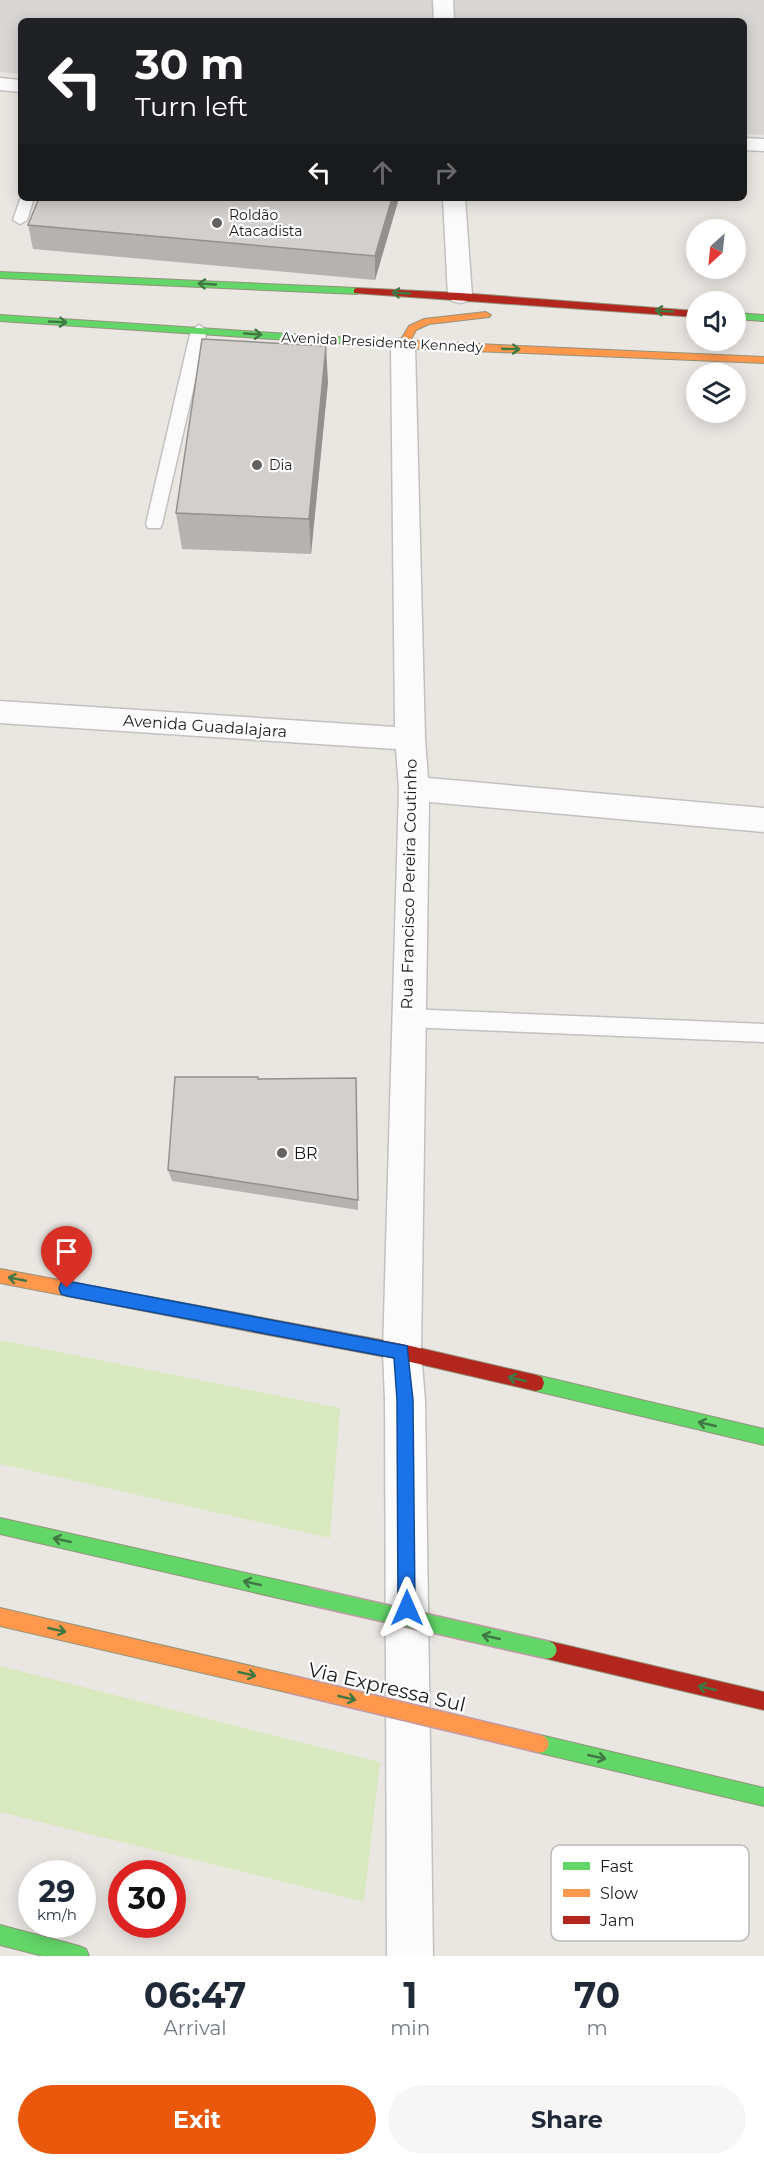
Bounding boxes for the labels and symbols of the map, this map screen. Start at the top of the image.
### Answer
place label: Roldão Atacadista [229,206,303,240]
marker: Roldão Atacadista [210,216,224,230]
north arrow [686,219,746,279]
one-way arrow [197,279,217,290]
one-way arrow [392,288,412,299]
one-way arrow [654,306,674,317]
one-way arrow [48,317,68,328]
street label: Avenida Presidente Kennedy [281,328,484,356]
one-way arrow [243,329,262,340]
one-way arrow [500,344,520,355]
place label: Dia [269,456,293,474]
marker: Dia [250,458,264,472]
street label: Avenida Guadalajara [122,711,288,741]
street label: Rua Francisco Pereira Coutinho [397,758,421,1010]
place label: BR [294,1144,318,1163]
marker: BR [275,1146,289,1160]
pin [41,1226,92,1288]
one-way arrow [8,1273,28,1284]
one-way arrow [508,1373,527,1385]
one-way arrow [698,1417,717,1429]
one-way arrow [53,1534,72,1546]
position arrow [375,1576,439,1640]
one-way arrow [243,1577,262,1588]
one-way arrow [47,1625,66,1636]
one-way arrow [482,1631,501,1643]
street label: Via Expressa Sul [306,1657,468,1717]
one-way arrow [237,1669,256,1680]
one-way arrow [698,1681,717,1693]
one-way arrow [338,1692,357,1704]
one-way arrow [587,1752,606,1764]
legend [551,1845,749,1941]
text: Fast [600,1857,634,1876]
speed limit sign: 30 [108,1860,186,1938]
text: Slow [600,1884,638,1903]
text: Jam [599,1911,634,1930]

